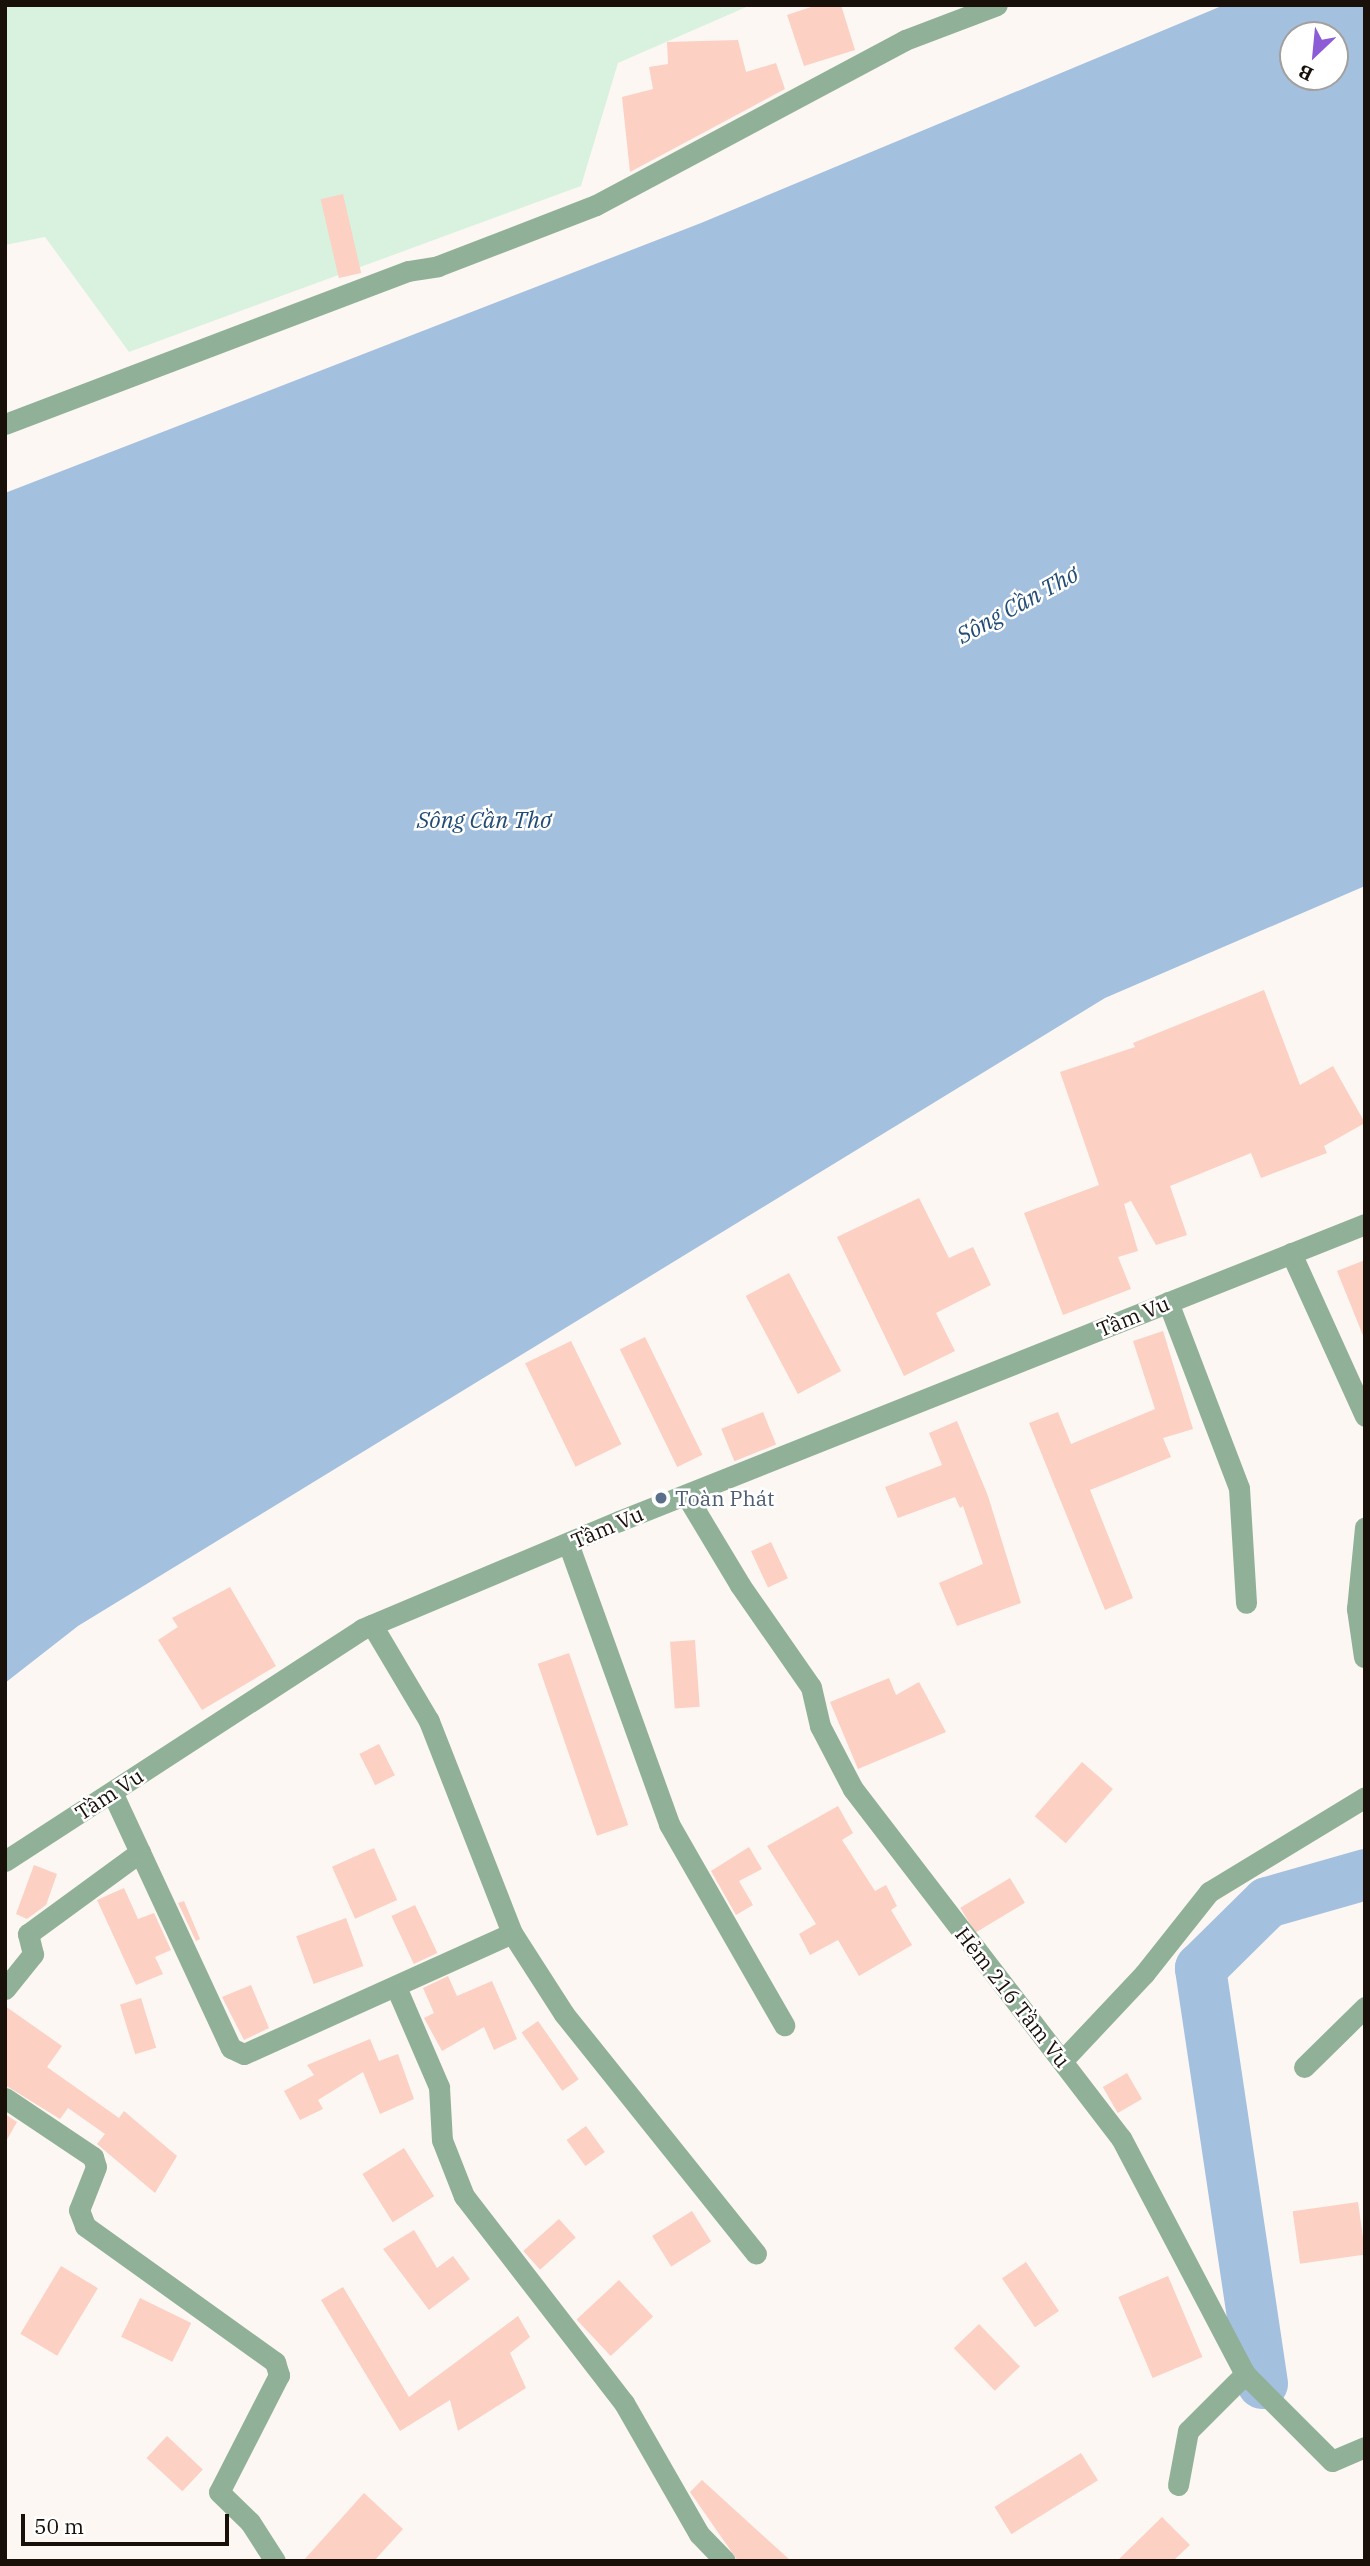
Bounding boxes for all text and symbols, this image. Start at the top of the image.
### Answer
north arrow [1279,21,1349,91]
text: B [1294,59,1317,87]
water label: Sông Cần Thơ [951,559,1083,649]
water label: Sông Cần Thơ [417,805,551,833]
street label: Tầm Vu [1093,1290,1173,1342]
place label: Toàn Phát [675,1485,774,1511]
marker: Toàn Phát [653,1490,669,1506]
street label: Tầm Vu [567,1501,647,1553]
street label: Tầm Vu [70,1763,148,1825]
street label: Hẻm 216 Tầm Vu [950,1922,1076,2072]
scale bar [24,2500,233,2544]
text: 50 m [34,2512,84,2540]

